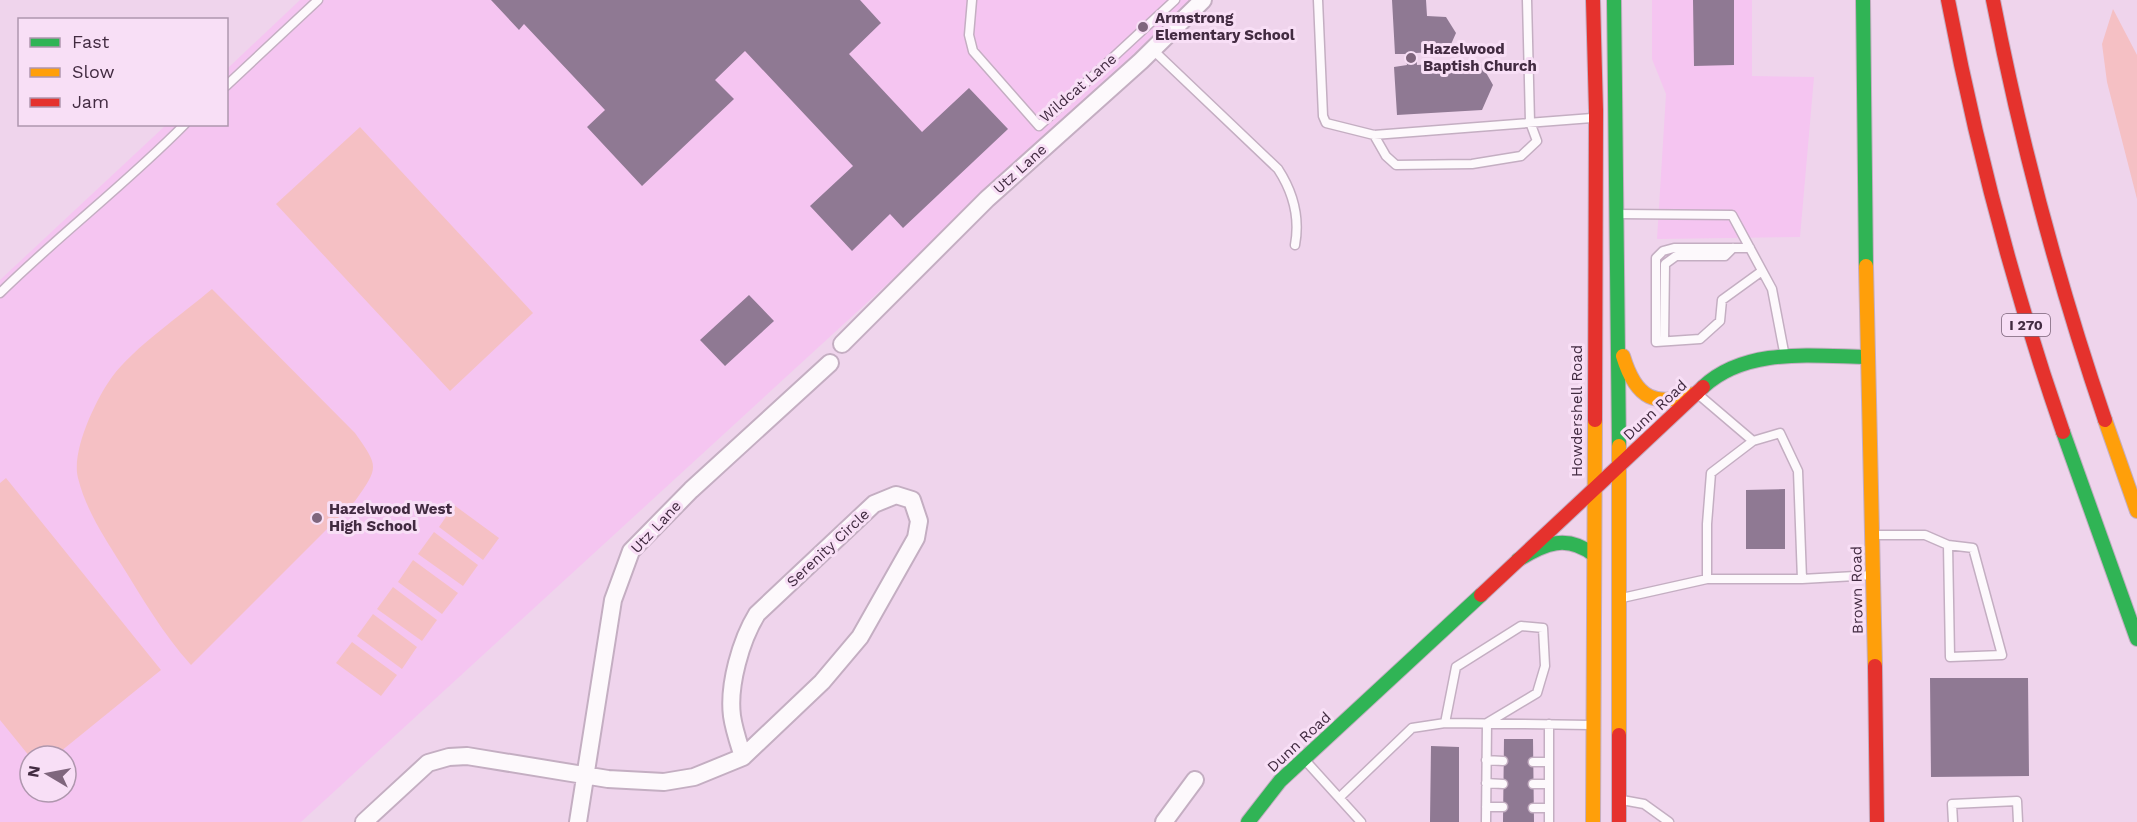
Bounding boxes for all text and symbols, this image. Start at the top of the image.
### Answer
place label: Armstrong Elementary School [1155,9,1295,44]
legend [18,18,228,126]
marker: Armstrong Elementary School [1136,20,1150,34]
text: Fast [72,31,110,52]
place label: Hazelwood Baptish Church [1423,40,1537,75]
street label: Wildcat Lane [1036,50,1120,126]
marker: Hazelwood Baptish Church [1404,51,1418,65]
text: Slow [72,61,115,82]
text: Jam [72,91,109,112]
street label: Utz Lane [990,140,1050,198]
road number: I 270 [2002,314,2050,336]
street label: Howdershell Road [1568,345,1586,477]
street label: Dunn Road [1619,376,1691,444]
street label: Utz Lane [627,497,685,557]
place label: Hazelwood West High School [329,500,452,535]
street label: Serenity Circle [783,505,873,591]
marker: Hazelwood West High School [310,511,324,525]
street label: Brown Road [1847,546,1867,634]
street label: Dunn Road [1263,708,1335,776]
north arrow [18,744,78,804]
text: N [23,764,44,779]

